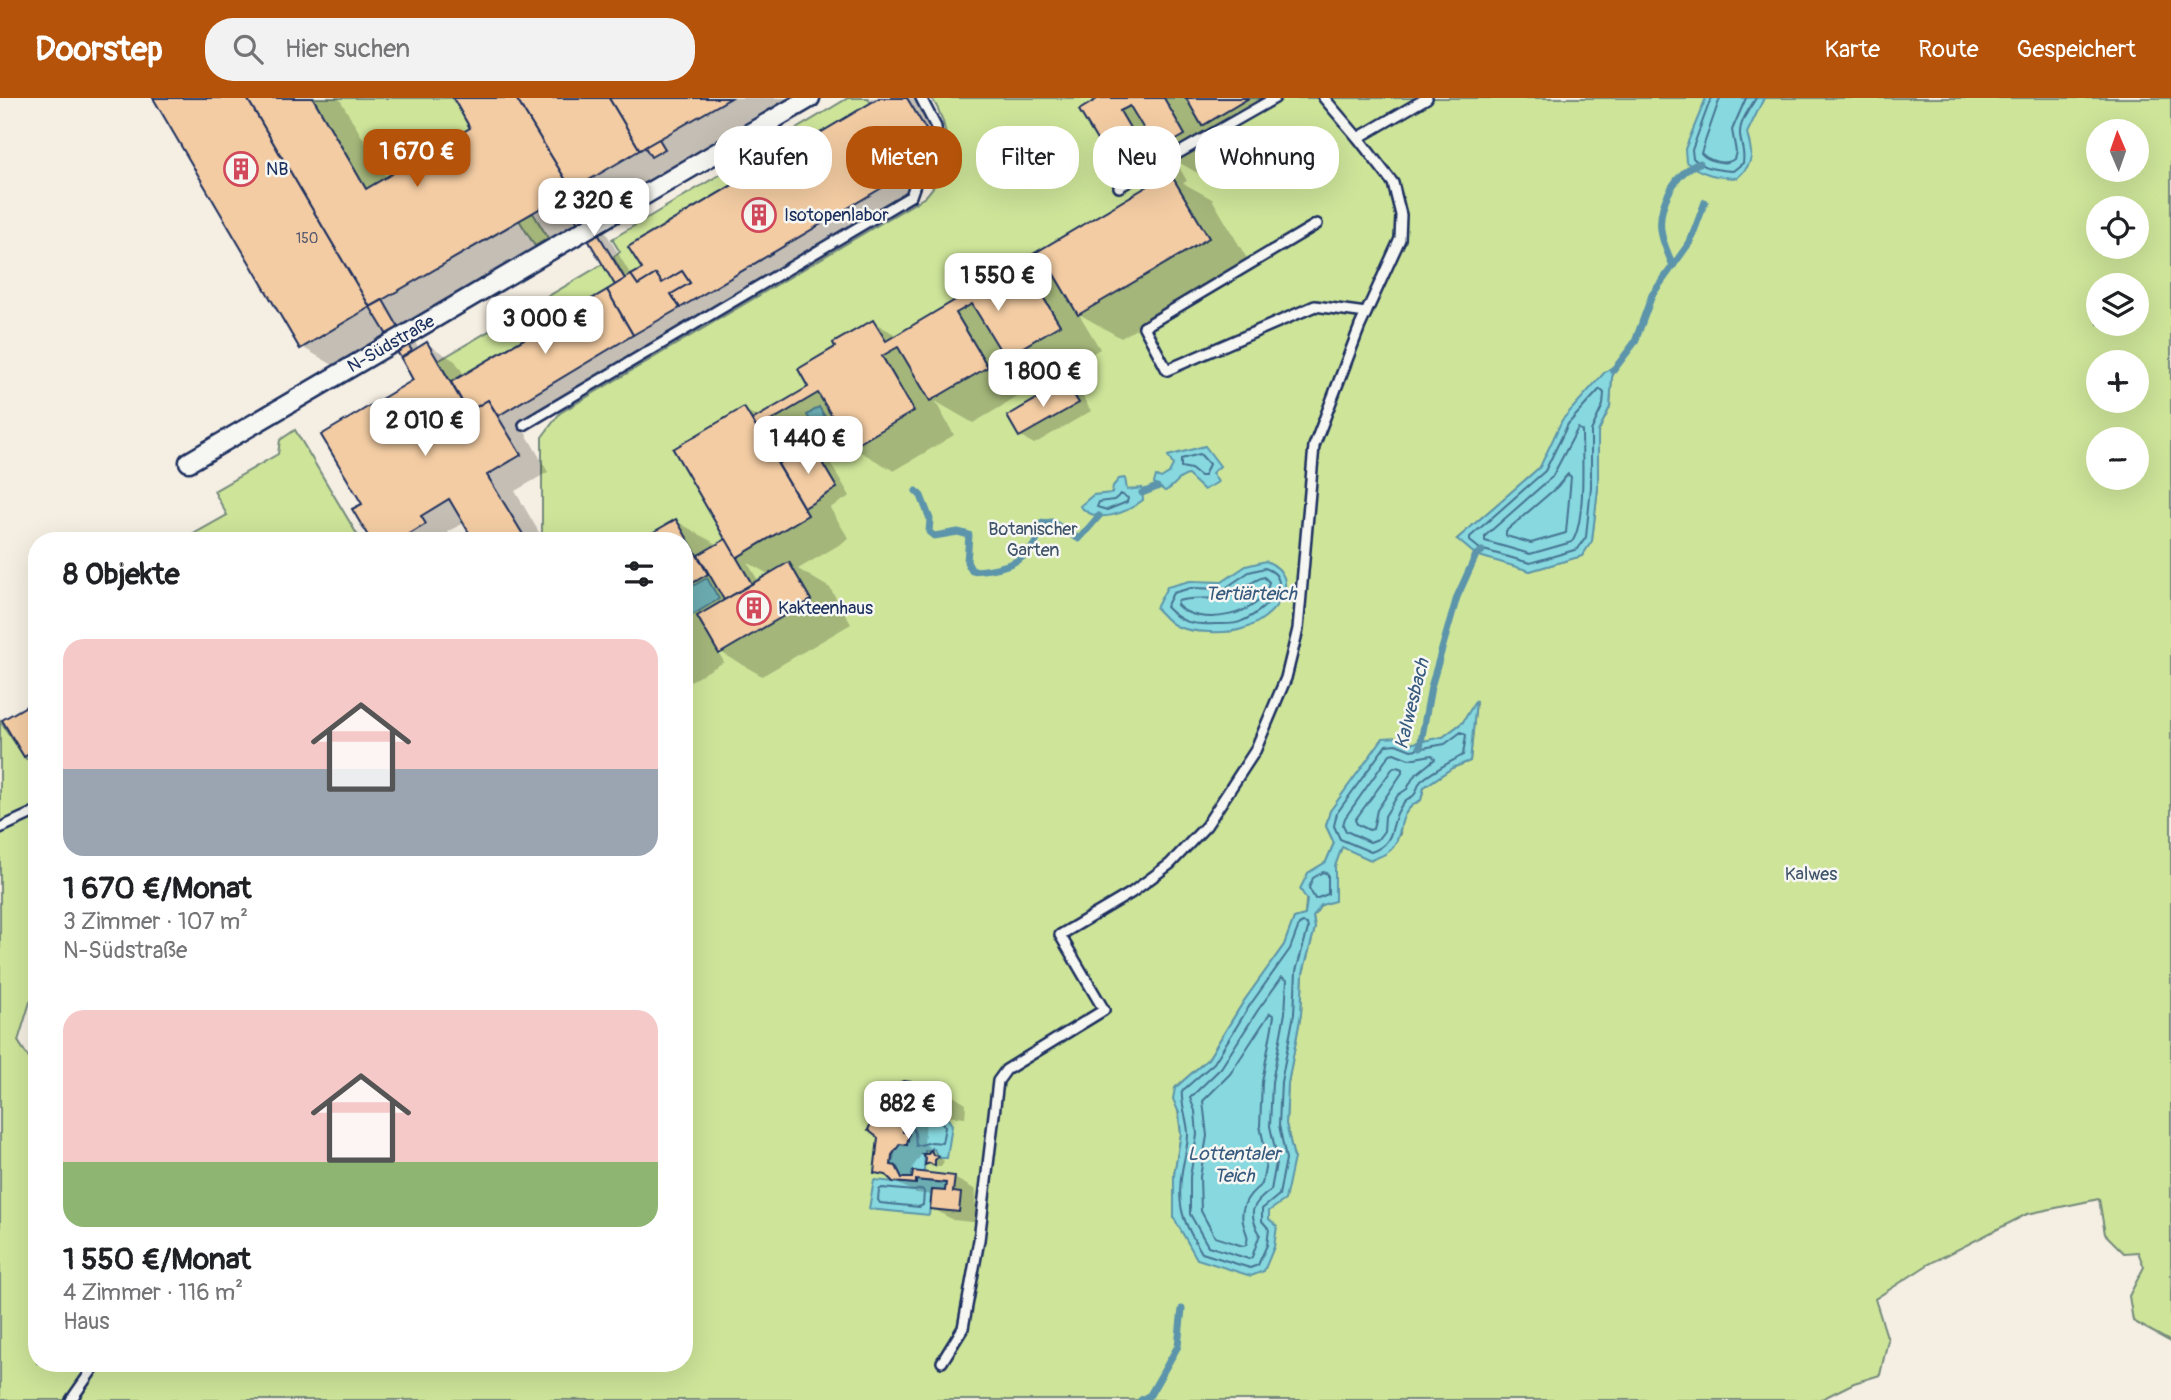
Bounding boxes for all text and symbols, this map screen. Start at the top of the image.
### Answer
search box [205,18,695,81]
text: Doorstep [35,29,163,70]
icon: search [229,30,267,68]
text: Hier suchen [285,33,410,65]
text: Karte [1824,35,1880,64]
text: Route [1918,35,1979,64]
text: Gespeichert [2017,35,2136,64]
north arrow [2086,119,2149,182]
map controls [2086,119,2149,490]
chip: Kaufen [714,126,832,189]
chip: Mieten [846,126,962,189]
chip: Filter [976,126,1079,189]
chip: Neu [1093,126,1181,189]
chip: Wohnung [1195,126,1339,189]
pin: 1 670 € [352,130,482,189]
text: 1 670 € [379,137,455,166]
building icon: NB [222,150,260,188]
place label: NB [266,158,288,181]
pin: 2 320 € [529,178,659,238]
text: 2 320 € [554,186,634,215]
building icon: Isotopenlabor [740,196,778,234]
button: locate [2086,196,2149,259]
place label: Isotopenlabor [784,204,889,227]
house number: 150 [296,230,318,247]
pin: 1 550 € [933,254,1063,313]
text: 1 550 € [961,261,1035,290]
button: layers [2086,273,2149,336]
pin: 3 000 € [480,296,610,356]
text: 3 000 € [502,304,588,333]
street label: N-Südstraße [343,310,439,378]
pin: 1 800 € [978,350,1108,409]
button: + [2086,350,2149,413]
text: 1 800 € [1004,357,1082,386]
pin: 2 010 € [360,398,490,458]
text: 2 010 € [386,406,464,435]
pin: 1 440 € [743,416,873,476]
text: 1 440 € [770,424,846,453]
button: − [2086,427,2149,490]
park label: Botanischer Garten [988,518,1078,562]
icon: filters [620,555,658,593]
text: 8 Objekte [63,556,180,593]
water label: Tertiärteich [1205,582,1298,606]
building icon: Kakteenhaus [735,589,773,627]
place label: Kakteenhaus [778,597,873,620]
water label: Kalwesbach [1389,655,1435,752]
icon: home [298,684,424,810]
park label: Kalwes [1785,863,1837,886]
text: 1 670 €/Monat [63,870,251,907]
text: 3 Zimmer · 107 m² [63,907,248,936]
text: N-Südstraße [63,936,187,965]
icon: home [298,1055,424,1181]
pin: 882 € [859,1082,957,1141]
text: 882 € [880,1089,936,1118]
water label: Lottentaler Teich [1188,1142,1283,1188]
text: 1 550 €/Monat [63,1241,251,1278]
text: 4 Zimmer · 116 m² [63,1278,243,1307]
text: Haus [63,1307,110,1336]

